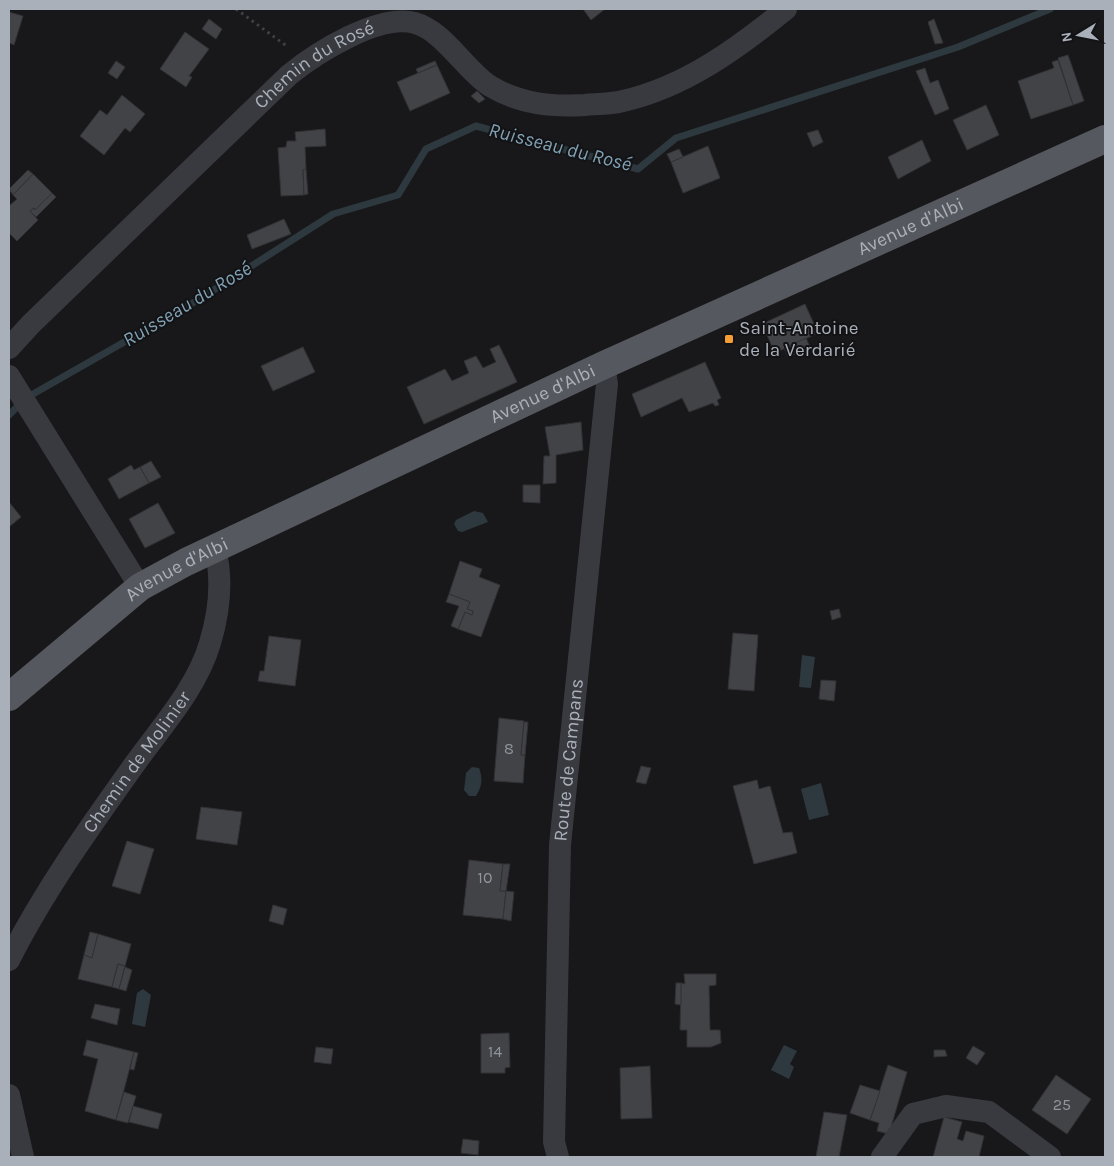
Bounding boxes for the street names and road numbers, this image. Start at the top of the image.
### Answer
street label: Chemin du Rosé [250,16,377,113]
street label: Avenue d'Albi [854,193,967,260]
street label: Avenue d'Albi [487,360,599,428]
street label: Avenue d'Albi [121,533,232,606]
street label: Route de Campans [549,678,588,842]
street label: Chemin de Molinier [79,687,195,837]

